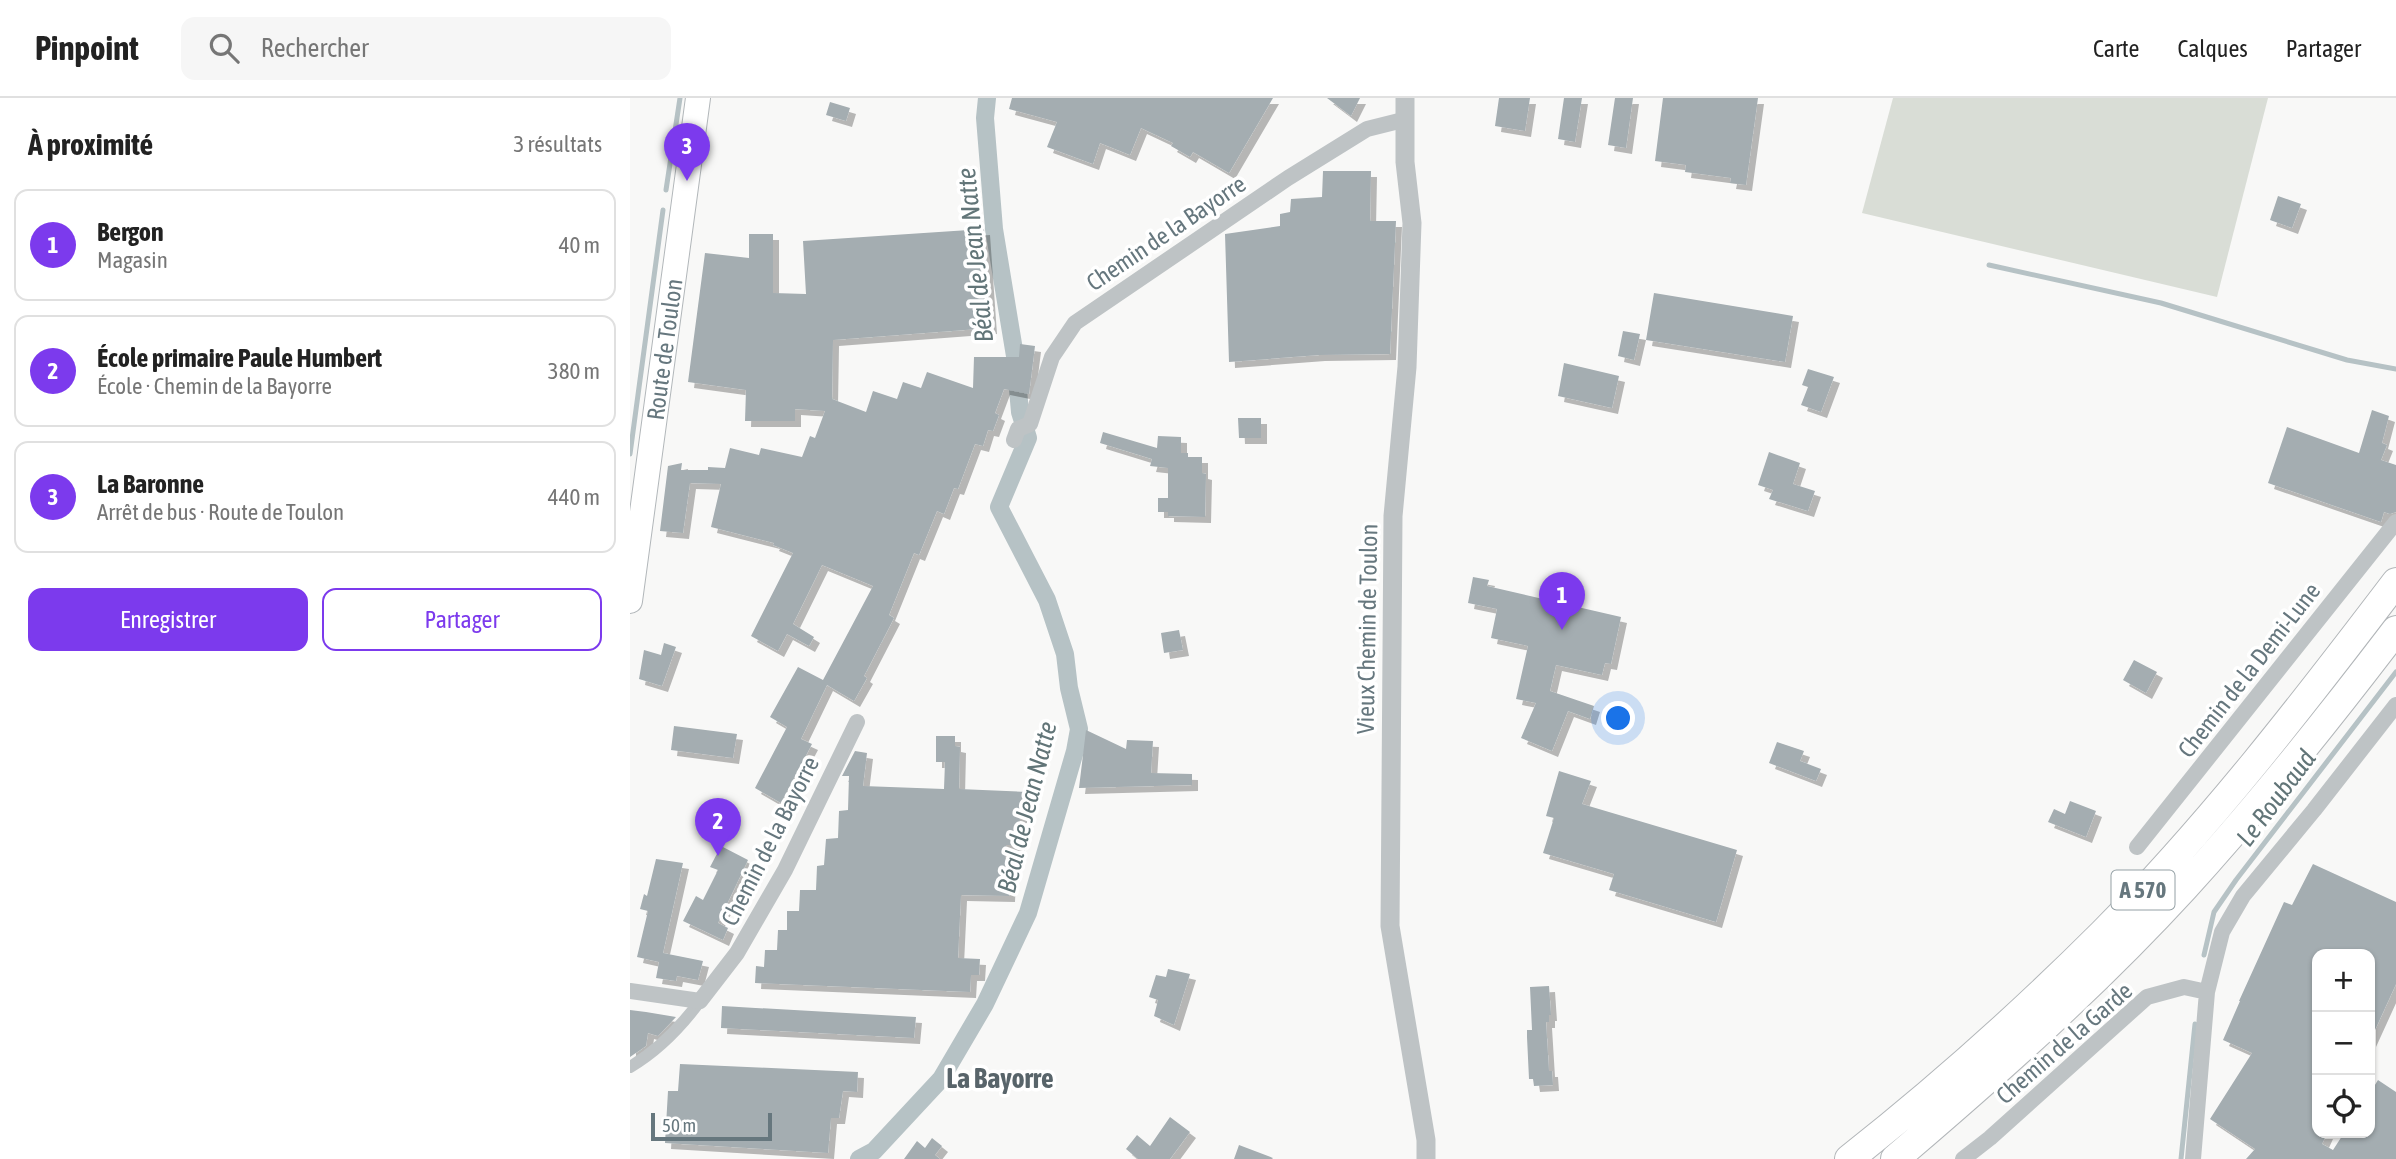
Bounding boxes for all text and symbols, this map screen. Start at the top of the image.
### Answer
search box [181,17,671,80]
text: Pinpoint [35,29,139,67]
icon: search [205,29,243,67]
text: Rechercher [261,33,369,63]
text: Carte [2093,35,2139,62]
text: Calques [2177,35,2248,62]
text: Partager [2286,35,2361,62]
pin: 3 [664,123,710,181]
text: À proximité [28,127,153,161]
text: 3 résultats [513,131,602,157]
water label: Béal de Jean Natte [951,166,999,344]
street label: Chemin de la Bayorre [1081,170,1251,296]
text: Bergon [97,217,164,247]
text: 1 [48,232,58,258]
text: 40 m [559,232,600,258]
text: Magasin [97,247,168,273]
street label: Route de Toulon [641,277,687,422]
text: École primaire Paule Humbert [97,343,382,373]
text: 2 [48,358,58,384]
text: 380 m [548,358,600,384]
text: École · Chemin de la Bayorre [97,373,332,399]
text: La Baronne [97,469,204,499]
text: 3 [48,484,58,510]
text: 440 m [548,484,600,510]
text: Arrêt de bus · Route de Toulon [97,499,344,525]
street label: Vieux Chemin de Toulon [1352,524,1382,734]
pin: 1 [1539,572,1585,630]
street label: Chemin de la Demi-Lune [2172,577,2326,763]
button: Enregistrer [28,588,308,651]
button: Partager [322,588,602,651]
your location [1601,701,1635,735]
water label: Béal de Jean Natte [991,718,1063,896]
water label: Le Roubaud [2230,744,2322,852]
street label: Chemin de la Bayorre [716,752,824,930]
pin: 2 [695,798,741,856]
road number: A 570 [2112,870,2174,910]
map controls [2312,949,2375,1138]
button: + [2312,949,2375,1012]
street label: Chemin de la Garde [1991,977,2137,1109]
button: − [2312,1012,2375,1075]
district label: La Bayorre [946,1062,1054,1094]
button: locate [2312,1075,2375,1138]
scale bar [651,1110,772,1142]
text: 50 m [662,1114,696,1136]

